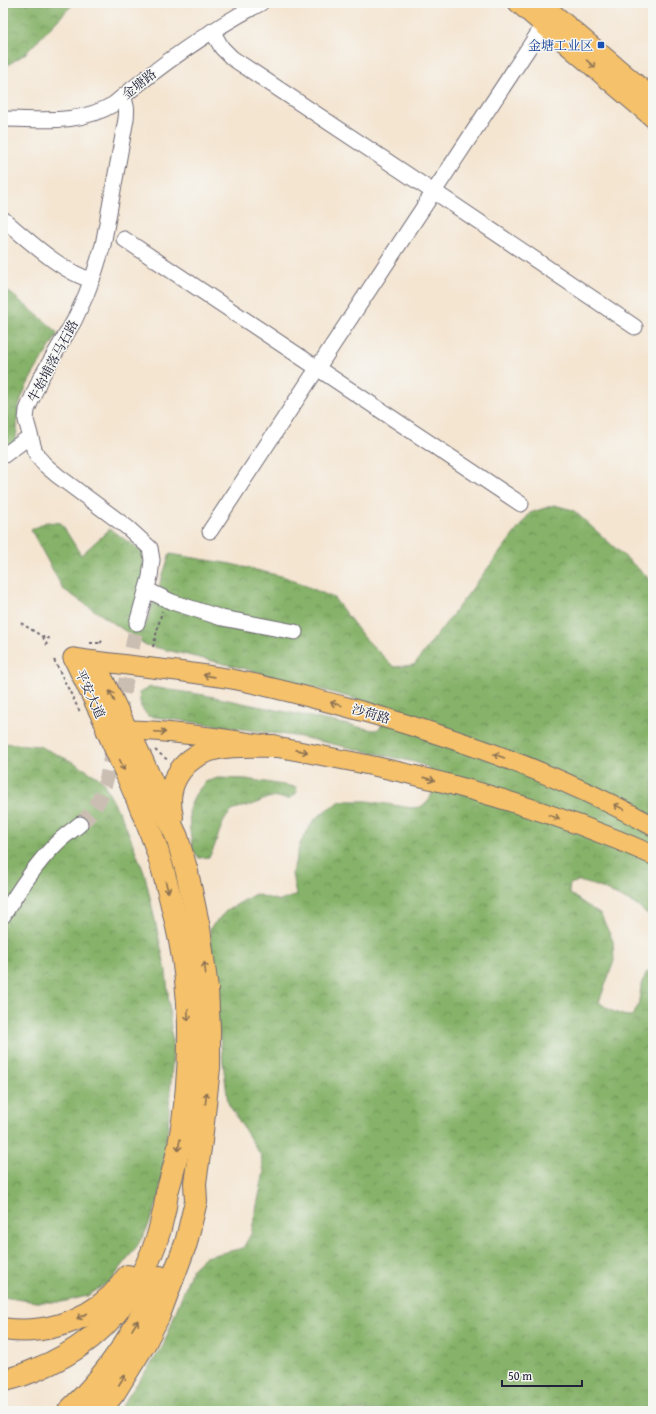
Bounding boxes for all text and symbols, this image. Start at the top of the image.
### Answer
place label: 金塘工业区 [528,36,593,55]
marker: 金塘工业区 [596,40,606,50]
one-way arrow [585,60,596,69]
street label: 金塘路 [118,65,160,103]
street label: 牛始埔落马石路 [23,316,83,406]
street label: 平安大道 [70,666,110,722]
one-way arrow [203,671,216,679]
one-way arrow [108,690,115,702]
street label: 沙荷路 [350,699,392,729]
one-way arrow [329,700,342,707]
one-way arrow [153,728,166,735]
one-way arrow [295,748,308,756]
one-way arrow [494,751,506,759]
one-way arrow [119,759,126,771]
one-way arrow [423,776,436,783]
one-way arrow [613,803,625,810]
one-way arrow [547,813,559,821]
one-way arrow [164,880,171,893]
one-way arrow [201,962,209,975]
one-way arrow [184,1008,192,1021]
one-way arrow [202,1092,210,1105]
one-way arrow [174,1138,182,1151]
one-way arrow [76,1313,88,1320]
one-way arrow [132,1319,140,1331]
scale bar [502,1362,582,1388]
text: 50 m [508,1367,532,1384]
one-way arrow [118,1374,127,1385]

